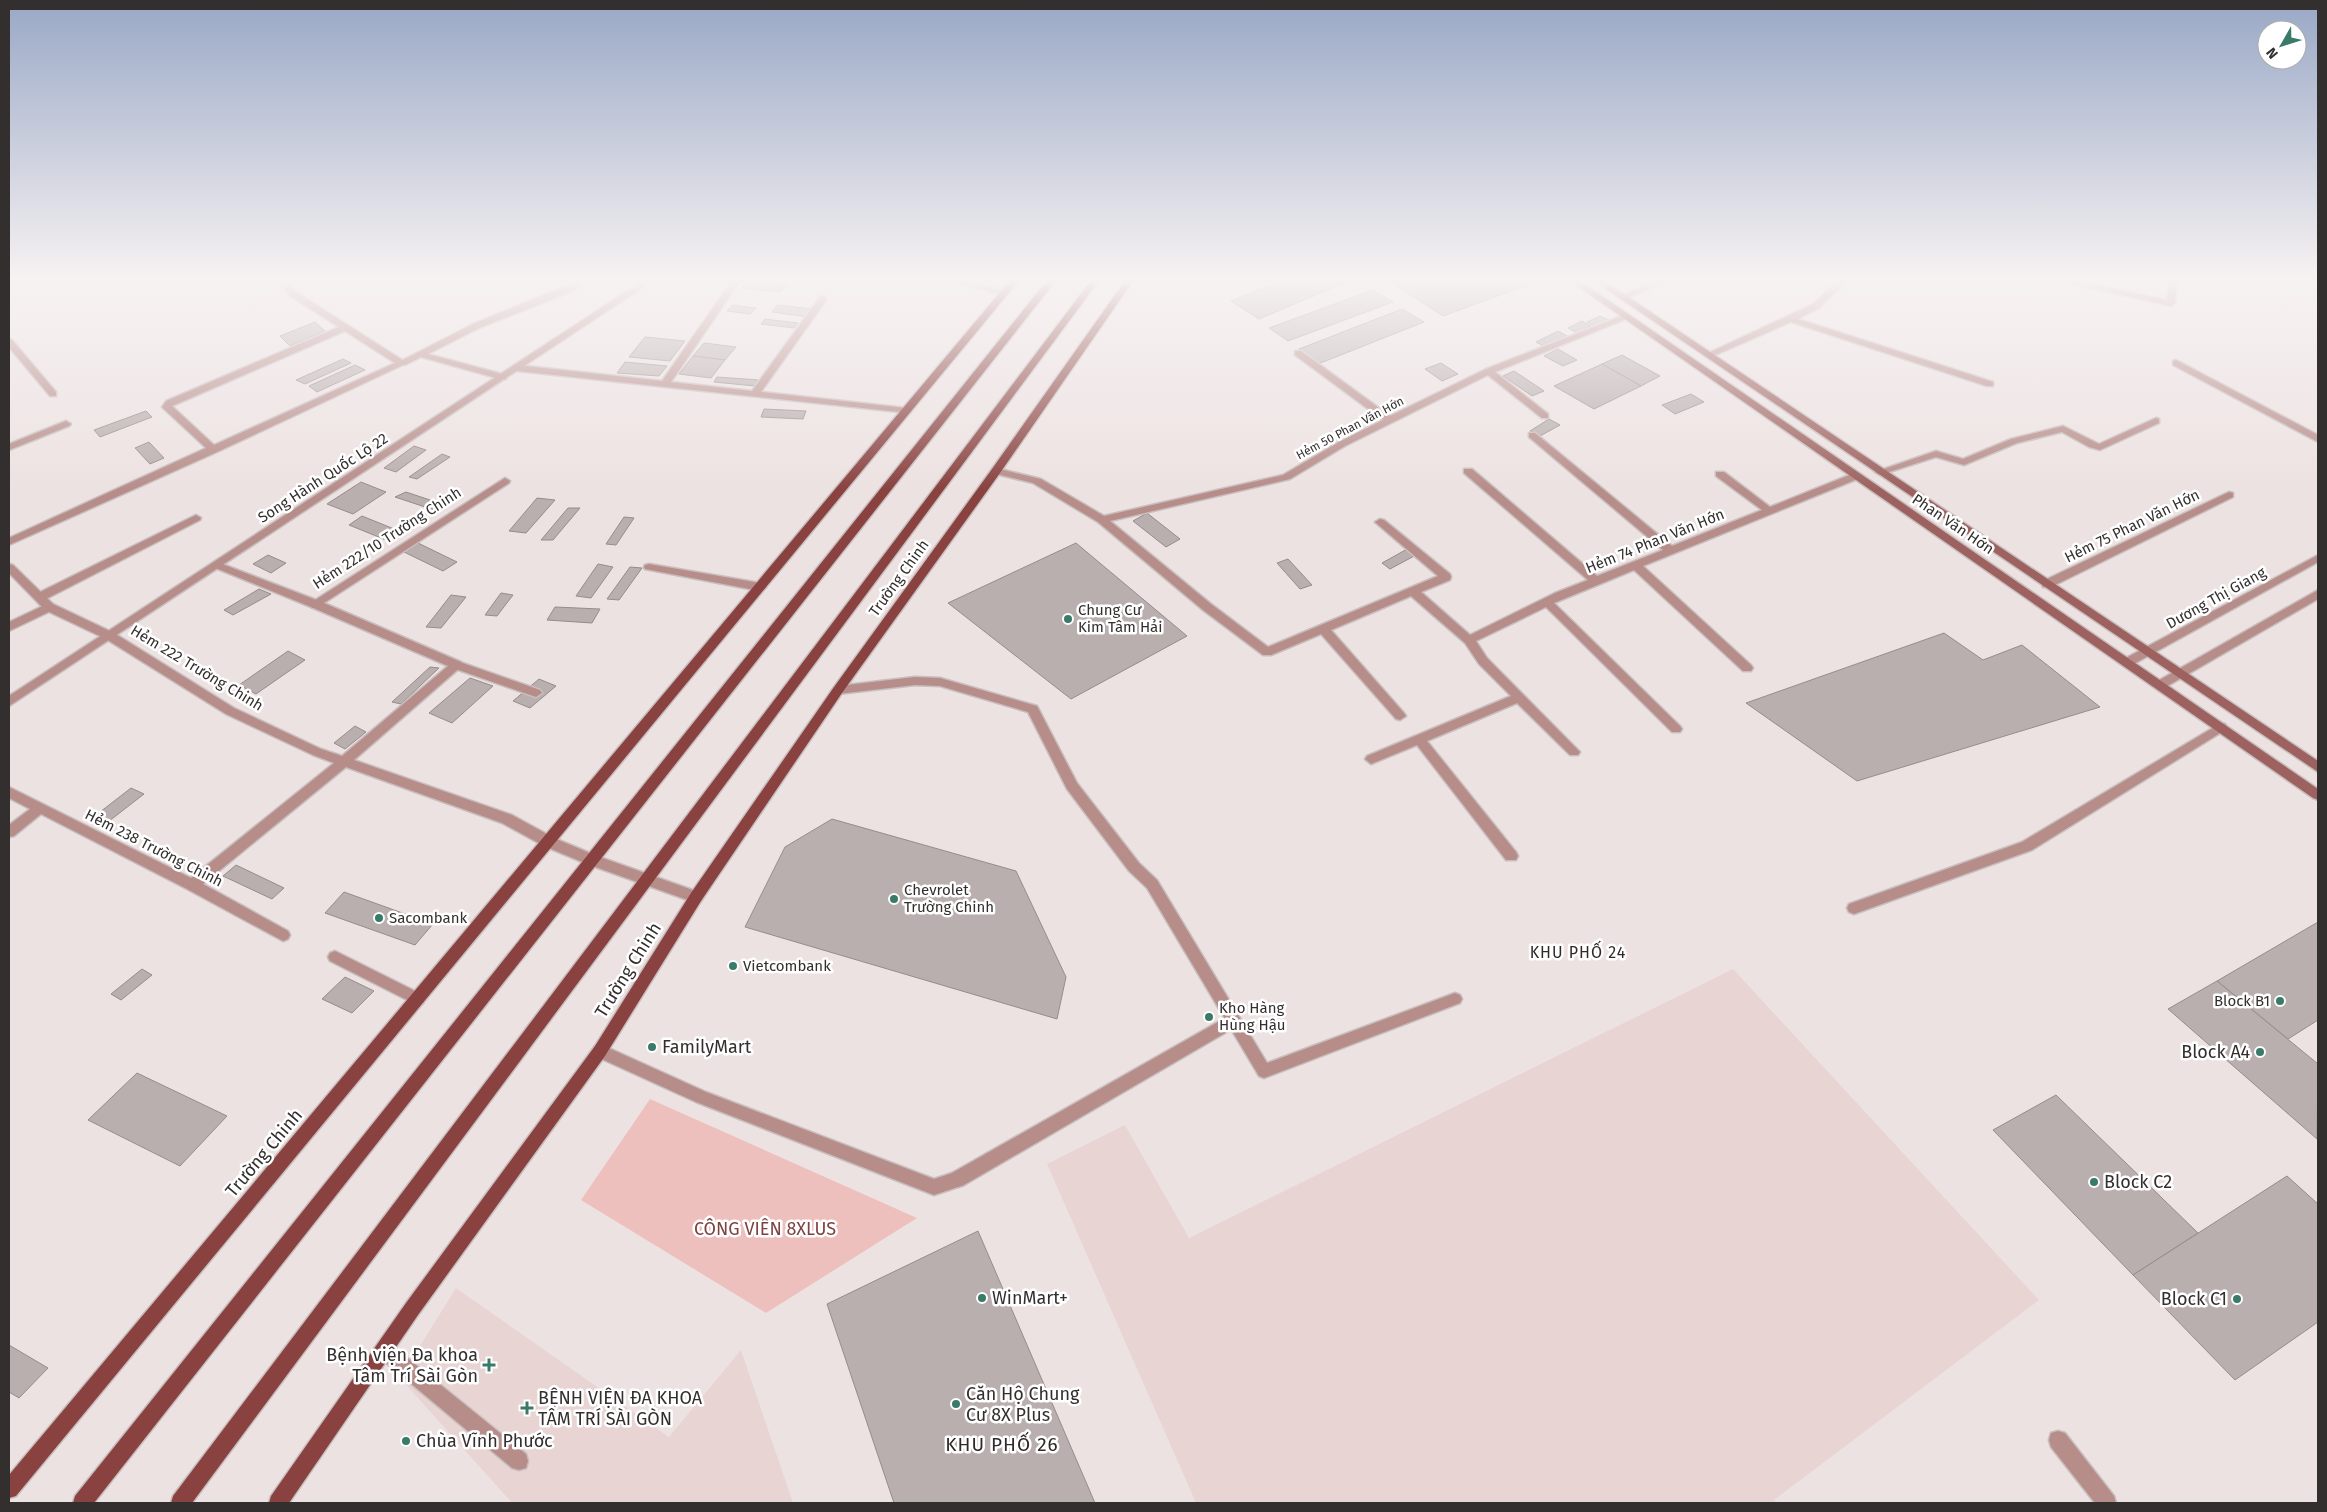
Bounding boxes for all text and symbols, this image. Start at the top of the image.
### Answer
north arrow [2257,20,2307,70]
text: N [2263,44,2282,62]
street label: Hẻm 50 Phan Văn Hớn [1294,394,1406,462]
street label: Song Hành Quốc Lộ 22 [255,429,391,527]
street label: Hẻm 222/10 Trường Chinh [309,483,465,593]
street label: Hẻm 75 Phan Văn Hớn [2062,486,2202,566]
street label: Phan Văn Hớn [1909,490,1997,558]
street label: Hẻm 74 Phan Văn Hớn [1583,505,1727,577]
street label: Trường Chinh [865,536,933,620]
street label: Dương Thị Giang [2163,563,2269,633]
place label: Chung Cư Kim Tâm Hải [1078,601,1162,636]
marker: Chung Cư Kim Tâm Hải [1062,613,1074,625]
street label: Hẻm 222 Trường Chinh [127,621,267,715]
street label: Hẻm 238 Trường Chinh [82,805,226,891]
place label: Chevrolet Trường Chinh [904,881,994,916]
marker: Chevrolet Trường Chinh [888,893,900,905]
place label: Sacombank [389,909,468,927]
marker: Sacombank [373,912,385,924]
street label: Trường Chinh [590,918,666,1022]
district label: KHU PHỐ 24 [1530,940,1626,962]
place label: Vietcombank [743,957,831,975]
marker: Vietcombank [727,960,739,972]
place label: Block B1 [2214,992,2270,1010]
marker: Block B1 [2274,995,2286,1007]
place label: Kho Hàng Hùng Hậu [1219,999,1286,1034]
marker: Kho Hàng Hùng Hậu [1203,1011,1215,1023]
place label: FamilyMart [662,1036,752,1058]
marker: FamilyMart [646,1041,658,1053]
place label: Block A4 [2181,1041,2250,1063]
marker: Block A4 [2254,1046,2266,1058]
street label: Trường Chinh [221,1104,307,1202]
place label: Block C2 [2104,1171,2172,1193]
marker: Block C2 [2088,1176,2100,1188]
park label: CÔNG VIÊN 8XLUS [694,1218,836,1240]
place label: WinMart+ [992,1287,1068,1309]
place label: Block C1 [2161,1288,2227,1310]
marker: WinMart+ [976,1292,988,1304]
marker: Block C1 [2231,1293,2243,1305]
place label: Bệnh viện Đa khoa Tâm Trí Sài Gòn [326,1344,478,1387]
marker: Bệnh viện Đa khoa Tâm Trí Sài Gòn [482,1358,496,1372]
place label: Căn Hộ Chung Cư 8X Plus [966,1383,1080,1426]
place label: BỆNH VIỆN ĐA KHOA TÂM TRÍ SÀI GÒN [538,1387,703,1430]
marker: Căn Hộ Chung Cư 8X Plus [950,1398,962,1410]
marker: BỆNH VIỆN ĐA KHOA TÂM TRÍ SÀI GÒN [520,1401,534,1415]
place label: Chùa Vĩnh Phước [416,1430,553,1452]
district label: KHU PHỐ 26 [945,1431,1059,1456]
marker: Chùa Vĩnh Phước [400,1435,412,1447]

